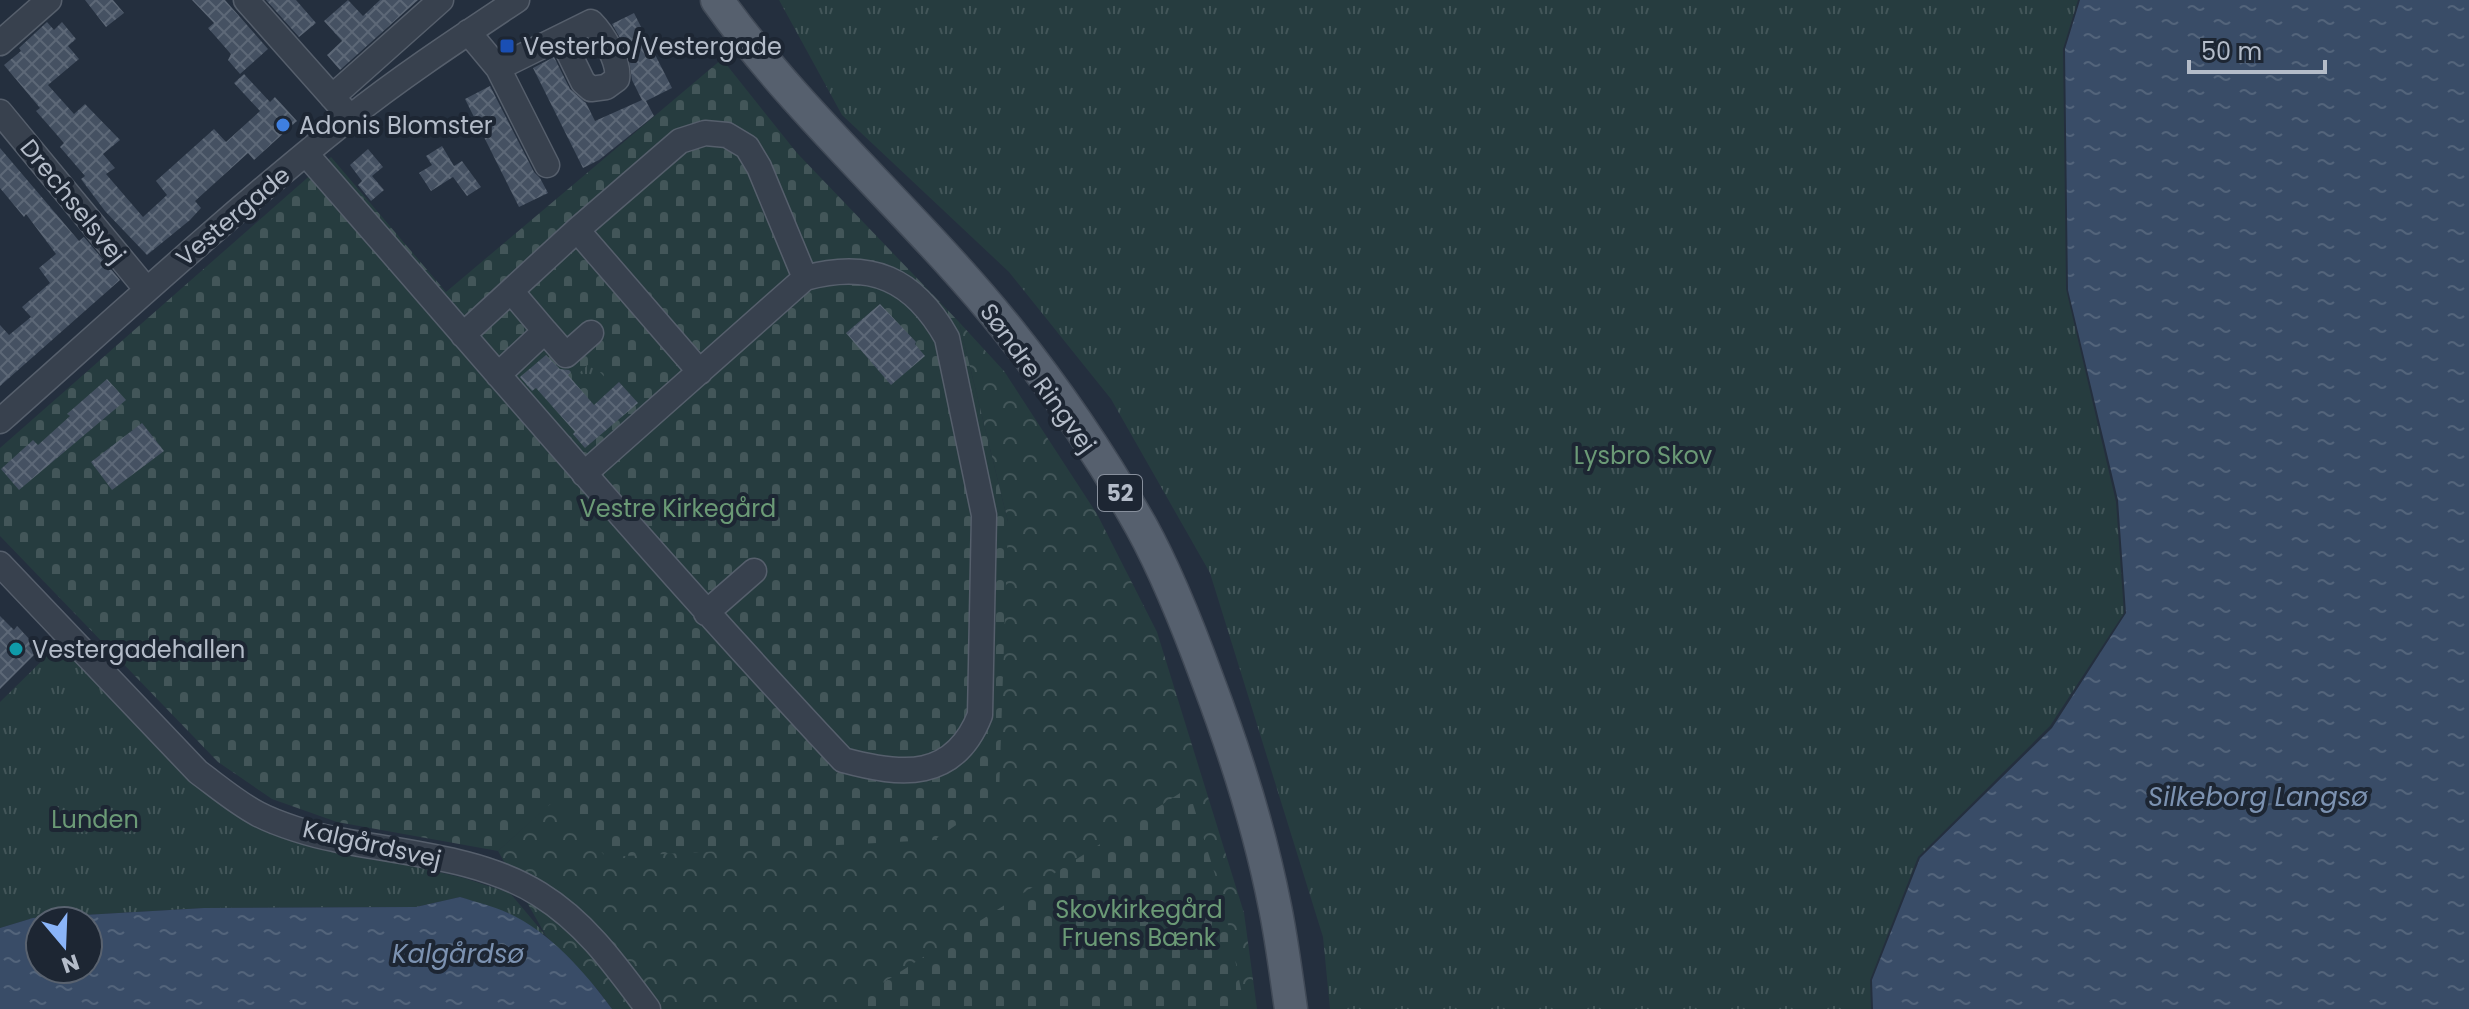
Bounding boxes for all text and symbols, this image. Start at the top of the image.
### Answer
scale bar [2189,24,2325,74]
place label: Vesterbo/Vestergade [523,30,782,63]
text: 50 m [2201,35,2262,68]
marker: Vesterbo/Vestergade [498,37,516,55]
place label: Adonis Blomster [299,109,493,142]
marker: Adonis Blomster [274,116,292,134]
street label: Drechselsvej [13,132,133,270]
street label: Vestergade [169,158,297,274]
street label: Søndre Ringvej [972,296,1104,460]
park label: Lysbro Skov [1574,439,1713,472]
road number: 52 [1098,475,1142,511]
park label: Vestre Kirkegård [580,492,776,525]
place label: Vestergadehallen [32,633,245,666]
marker: Vestergadehallen [7,640,25,658]
water label: Silkeborg Langsø [2148,779,2368,815]
park label: Lunden [51,803,139,836]
street label: Kalgårdsvej [300,812,444,876]
park label: Skovkirkegård Fruens Bænk [1055,893,1223,954]
north arrow [24,905,104,985]
water label: Kalgårdsø [392,936,524,972]
text: N [57,946,83,981]

